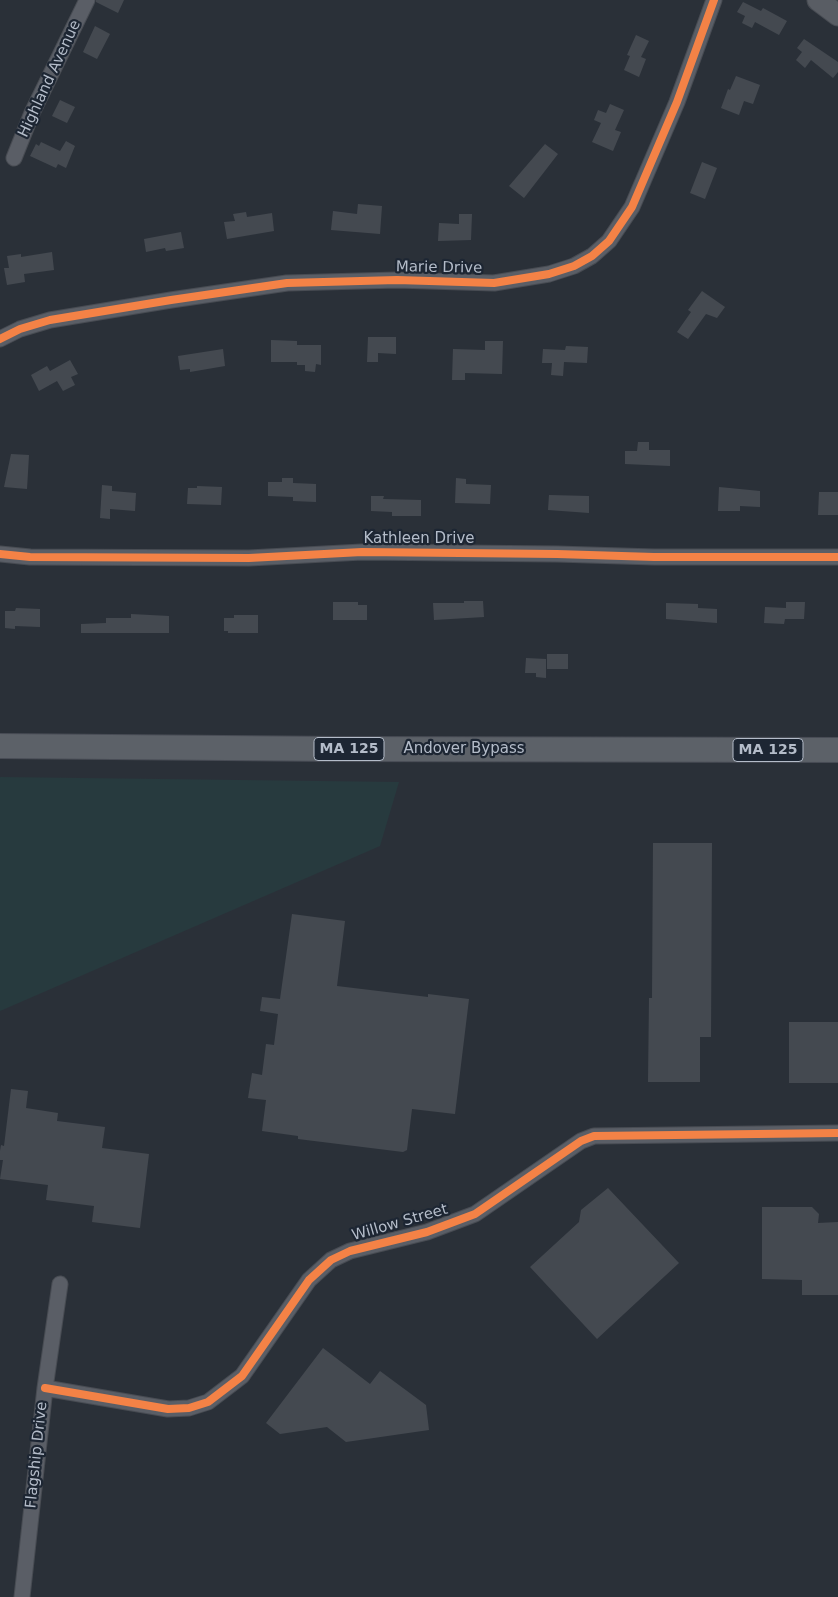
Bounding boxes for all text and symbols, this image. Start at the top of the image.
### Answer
street label: Highland Avenue [15,17,85,141]
street label: Marie Drive [396,258,482,278]
street label: Kathleen Drive [363,530,475,548]
road number: MA 125 [314,738,384,761]
road number: MA 125 [733,738,803,762]
street label: Andover Bypass [403,740,525,758]
street label: Willow Street [350,1201,450,1245]
street label: Flagship Drive [22,1401,52,1509]

